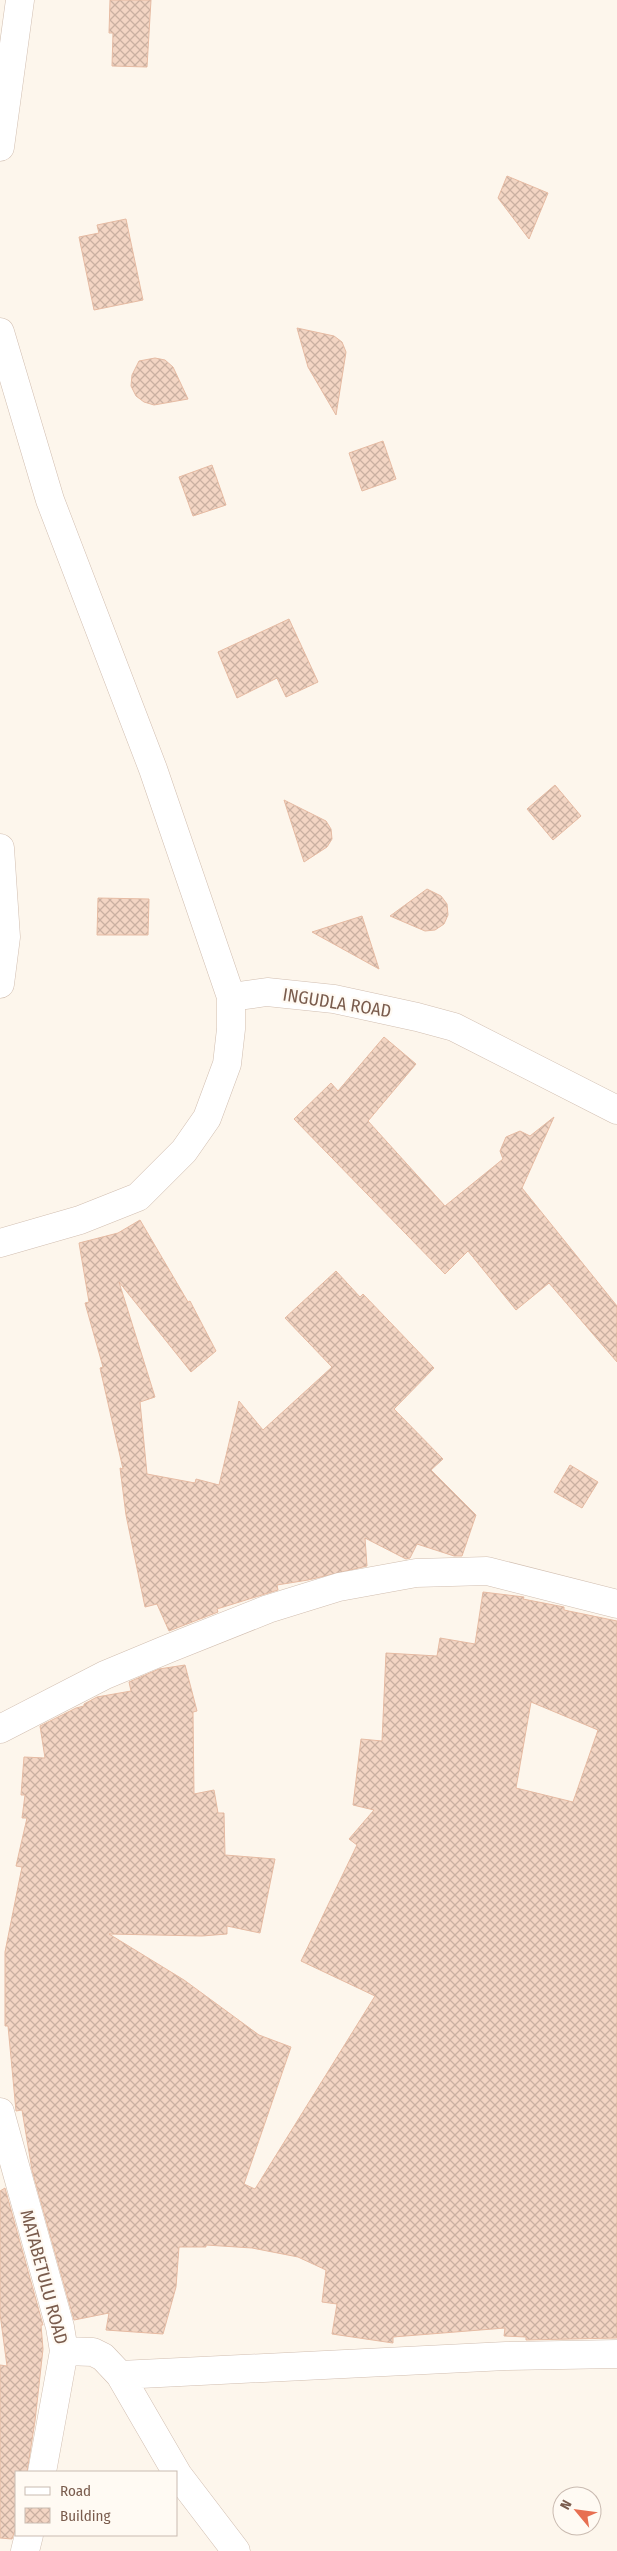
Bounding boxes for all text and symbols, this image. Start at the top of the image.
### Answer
street label: INGUDLA ROAD [281,984,393,1022]
street label: MATABETULU ROAD [15,2207,73,2347]
legend [15,2471,178,2536]
text: Road [60,2482,91,2500]
north arrow [552,2486,602,2536]
text: N [557,2497,576,2513]
text: Building [60,2507,111,2525]

